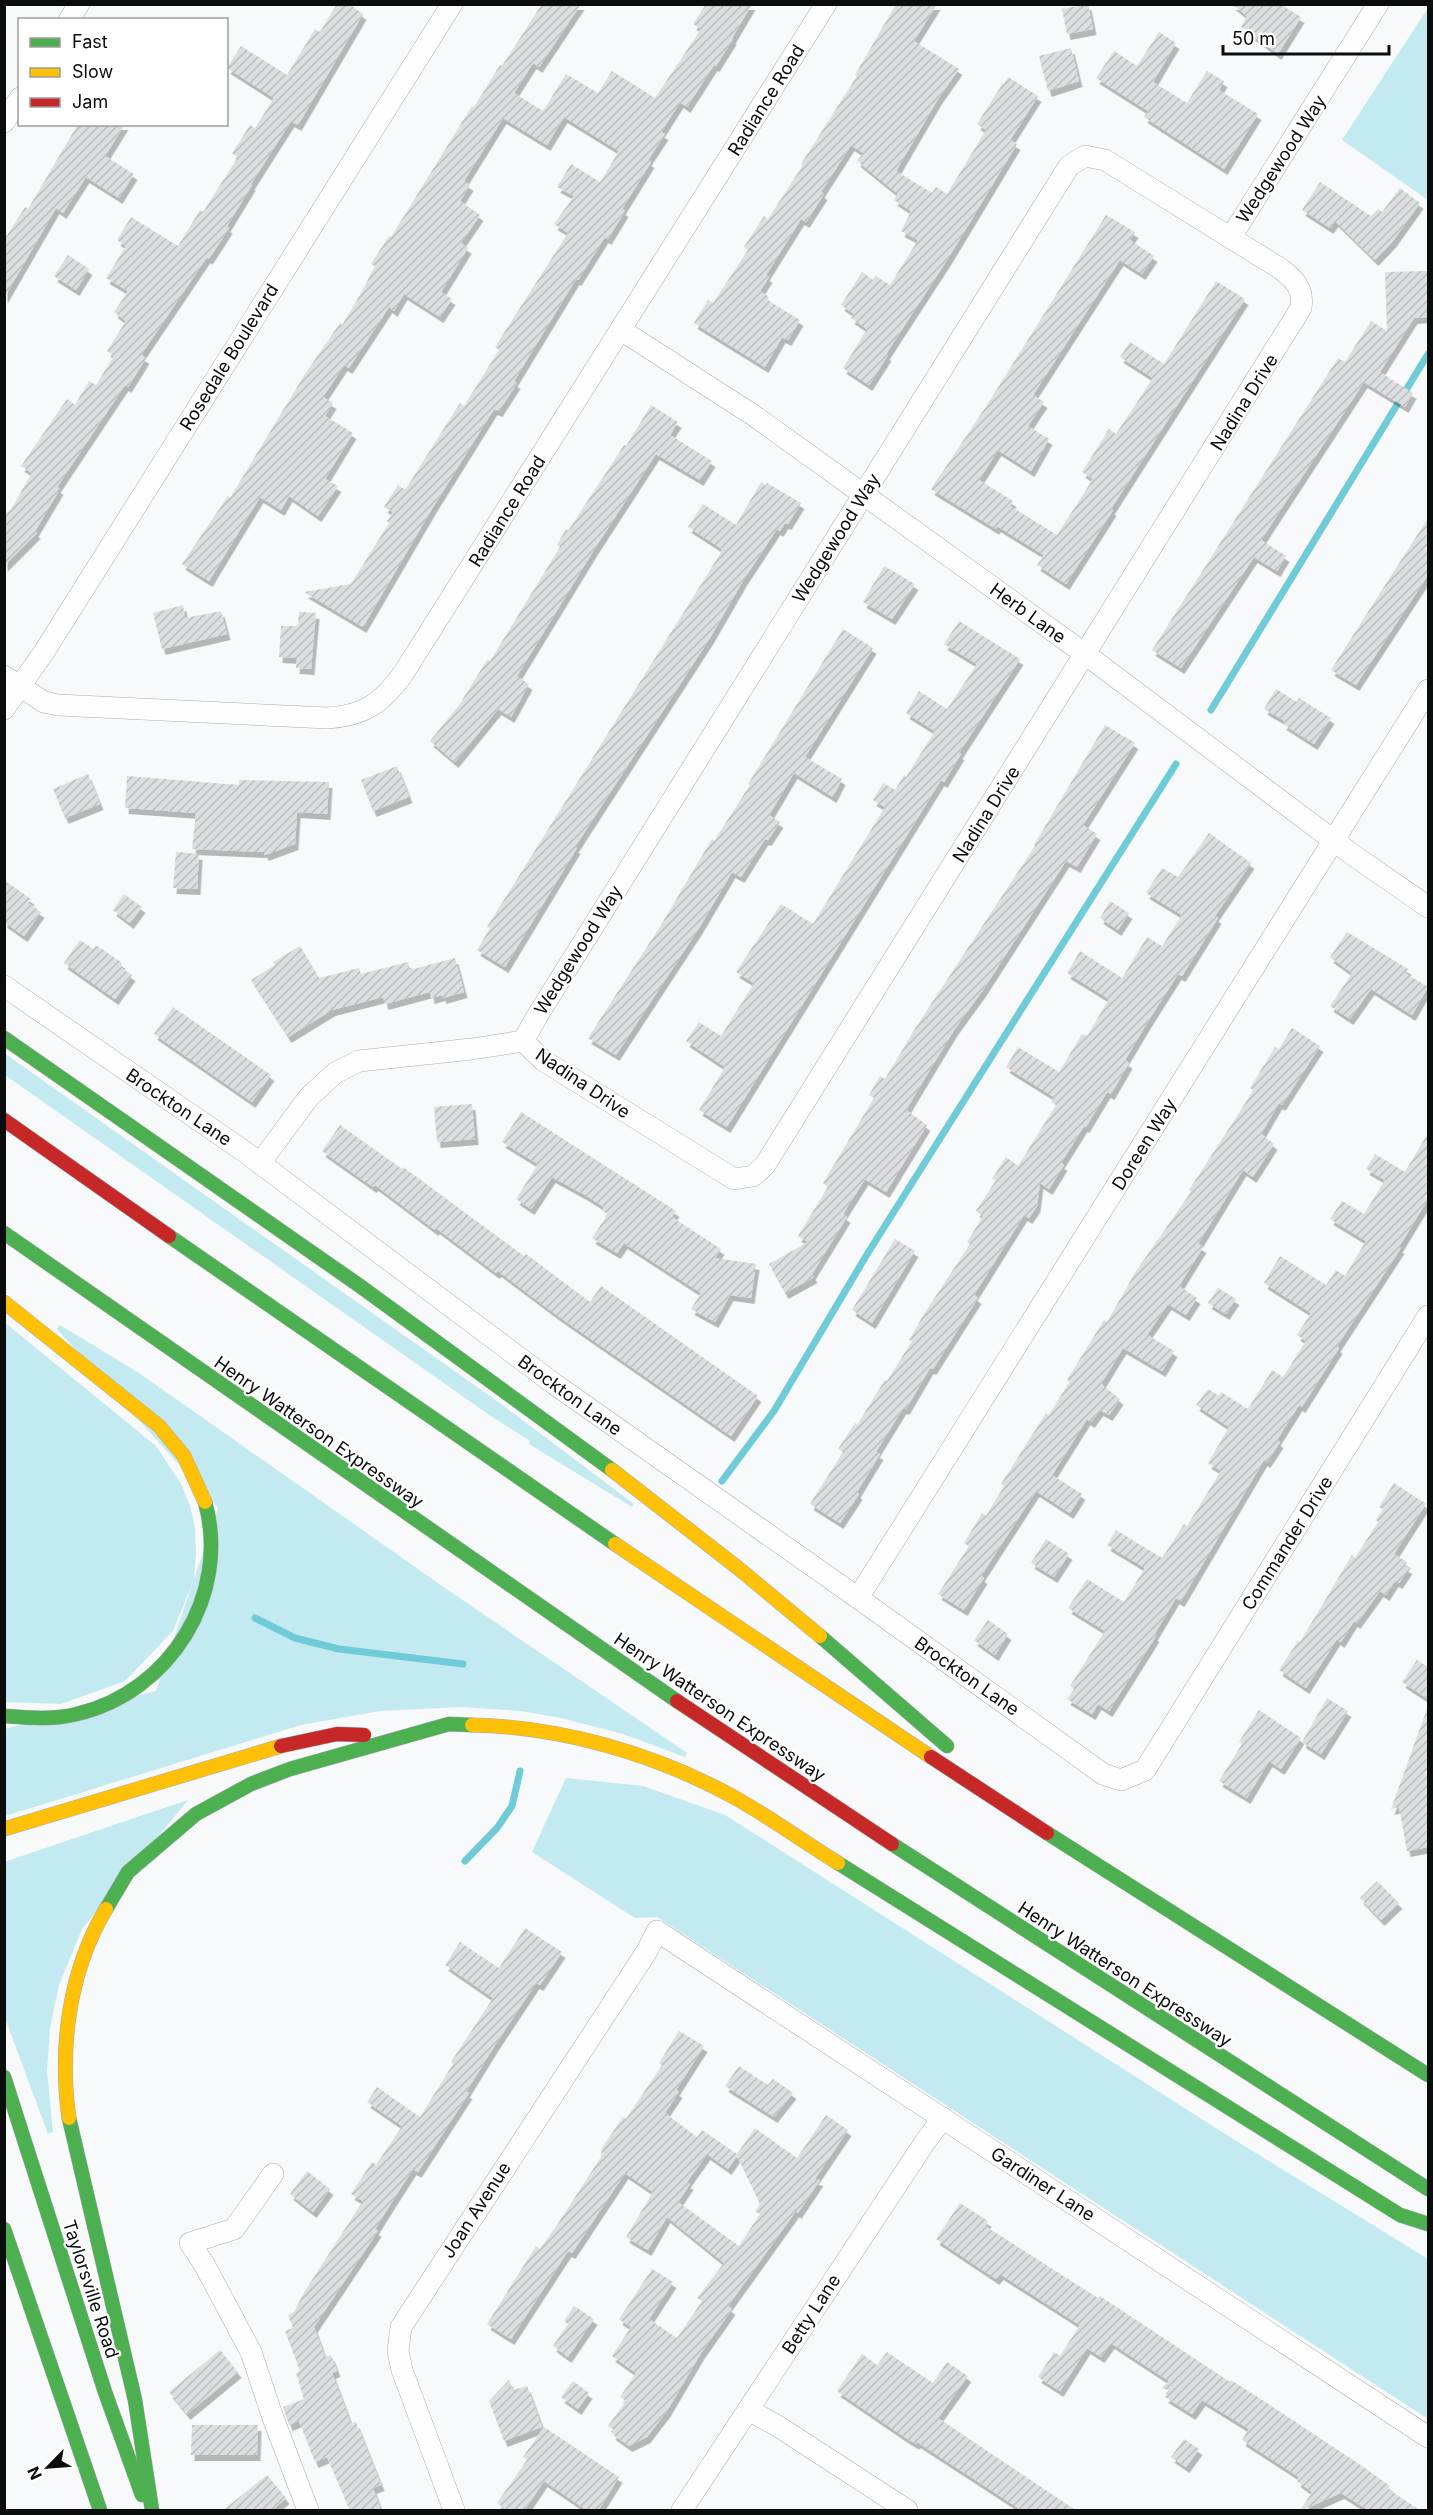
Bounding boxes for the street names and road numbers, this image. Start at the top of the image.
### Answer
street label: Radiance Road [723,41,809,159]
street label: Wedgewood Way [1232,91,1330,227]
street label: Rosedale Boulevard [175,280,283,434]
street label: Nadina Drive [1206,350,1282,454]
street label: Radiance Road [464,452,550,570]
street label: Wedgewood Way [788,470,884,606]
street label: Herb Lane [986,579,1070,647]
street label: Nadina Drive [948,762,1024,866]
street label: Wedgewood Way [530,882,626,1018]
street label: Nadina Drive [532,1044,634,1122]
street label: Brockton Lane [122,1064,236,1150]
street label: Doreen Way [1108,1094,1180,1194]
street label: Brockton Lane [514,1350,626,1440]
street label: Henry Watterson Expressway [210,1352,428,1512]
street label: Commander Drive [1237,1472,1337,1614]
street label: Henry Watterson Expressway [610,1628,830,1786]
street label: Brockton Lane [911,1632,1023,1720]
street label: Henry Watterson Expressway [1014,1897,1236,2051]
street label: Gardiner Lane [987,2143,1099,2225]
street label: Joan Avenue [437,2158,515,2262]
street label: Taylorsville Road [59,2217,123,2361]
street label: Betty Lane [778,2270,844,2358]

